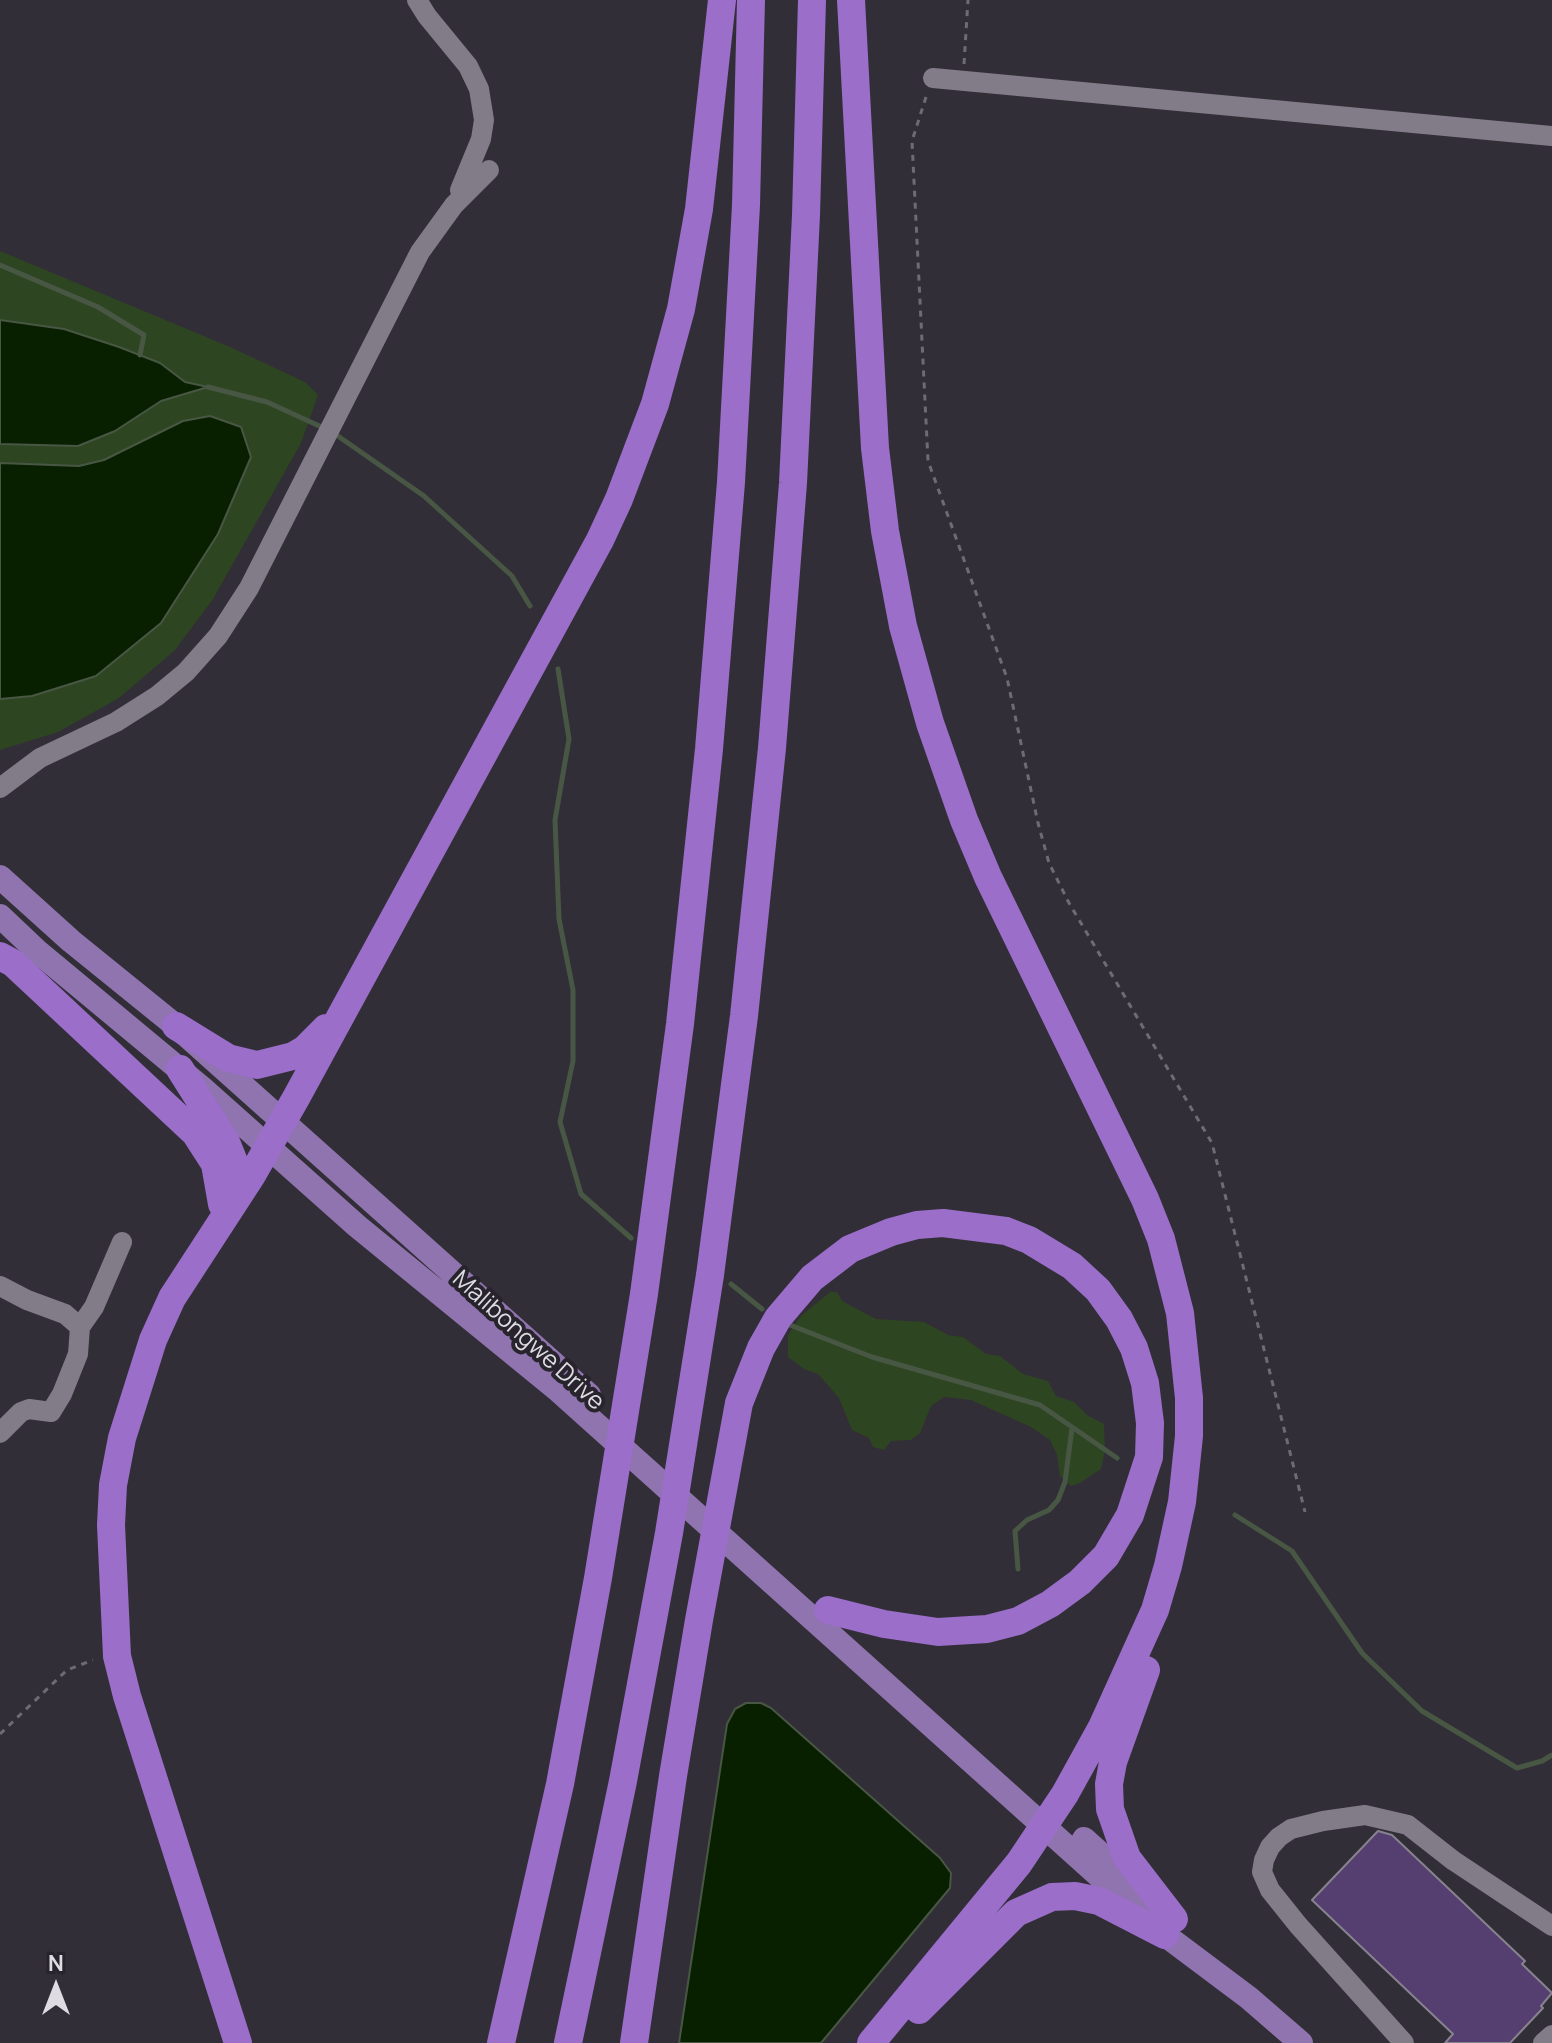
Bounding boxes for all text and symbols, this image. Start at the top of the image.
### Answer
street label: Malibongwe Drive [446,1265,610,1417]
north arrow [16,1947,96,2027]
text: N [48,1948,64,1978]

